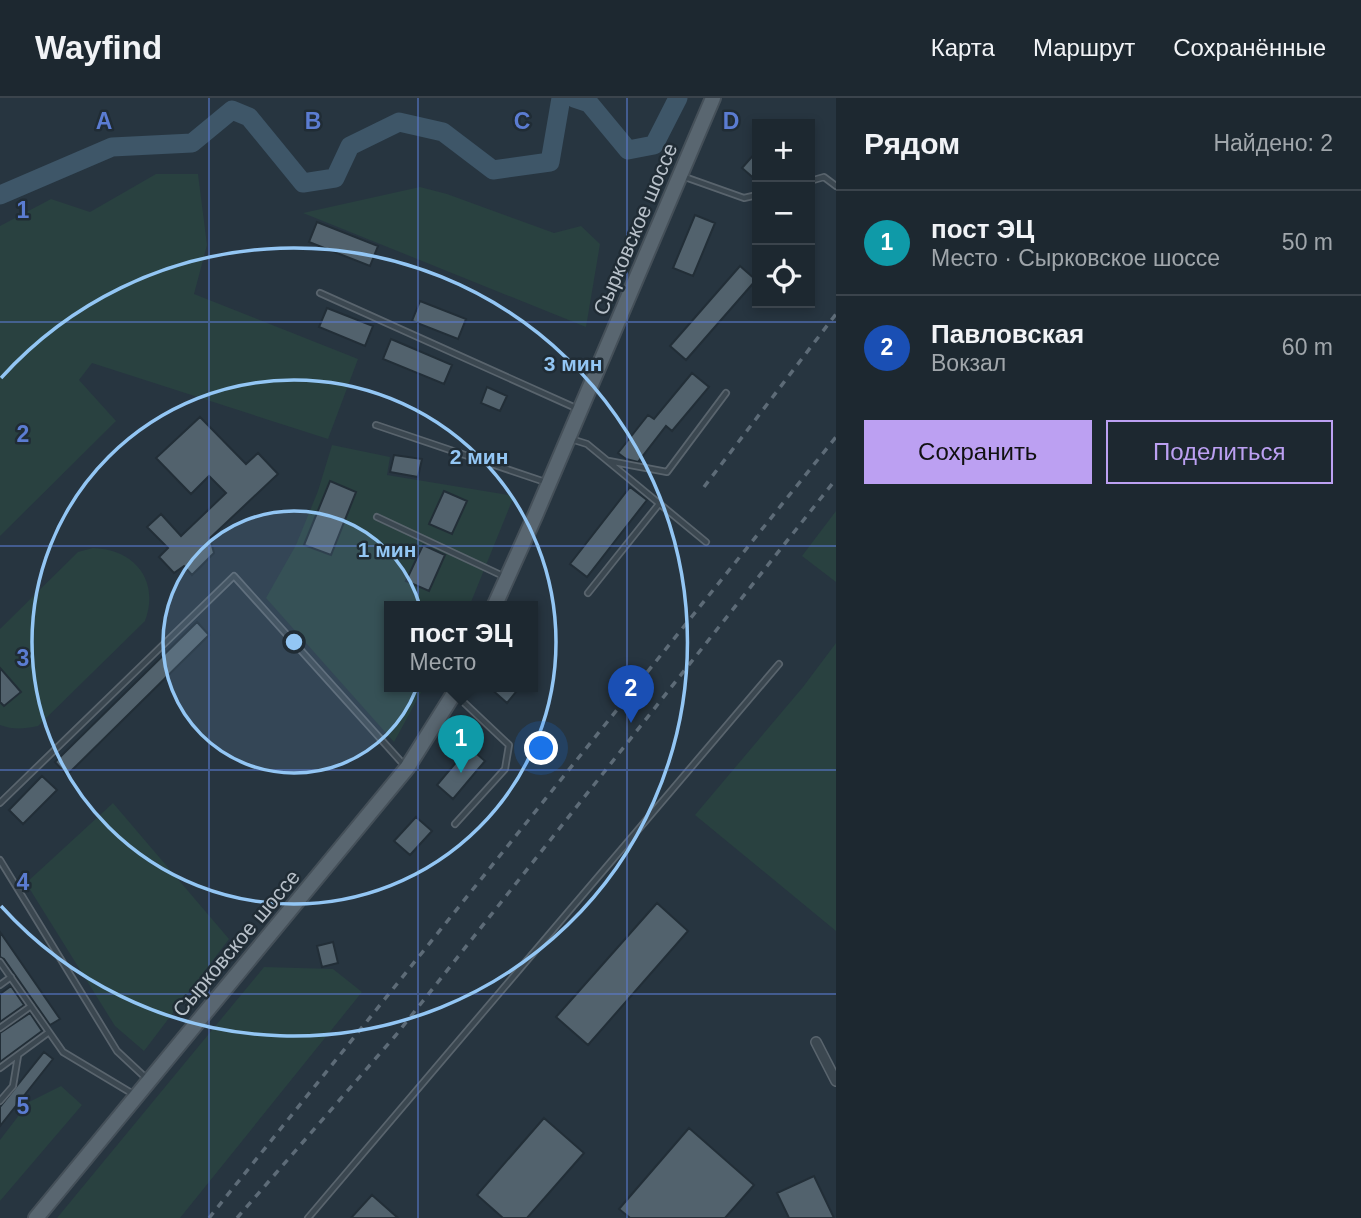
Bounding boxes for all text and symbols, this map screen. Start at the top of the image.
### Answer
text: Wayfind [35,29,162,66]
text: Карта [931,34,995,61]
text: Маршрут [1033,34,1135,61]
text: Сохранённые [1173,34,1326,61]
text: A [96,108,112,134]
text: B [305,108,321,134]
text: C [514,108,530,134]
text: D [723,108,739,134]
map controls [752,119,815,308]
button: + [752,119,815,182]
text: Рядом [864,127,960,160]
text: Найдено: 2 [1213,130,1333,156]
street label: Сырковское шоссе [588,140,682,318]
button: − [752,182,815,245]
text: 1 [17,197,30,223]
text: пост ЭЦ [931,214,1034,244]
text: 1 [881,229,893,255]
text: 50 m [1282,229,1333,255]
button: locate [752,245,815,308]
text: Место · Сырковское шоссе [931,245,1220,271]
text: Павловская [931,319,1084,349]
text: 2 [881,334,893,360]
text: 60 m [1282,334,1333,360]
text: Вокзал [931,350,1006,376]
text: 3 мин [544,352,602,375]
button: Сохранить [864,420,1092,484]
button: Поделиться [1106,420,1333,484]
text: 2 [17,421,29,447]
text: 2 мин [450,445,508,468]
text: 1 мин [358,538,416,561]
popup [384,601,538,692]
text: пост ЭЦ [409,618,513,648]
centre of rings [282,630,306,654]
text: 3 [17,645,29,671]
text: Место [409,649,476,675]
pin: 2 [608,665,654,723]
pin: 1 [438,715,484,773]
your location [524,731,558,765]
street label: Сырковское шоссе [168,865,304,1021]
text: 4 [17,869,30,895]
text: 5 [17,1093,30,1119]

